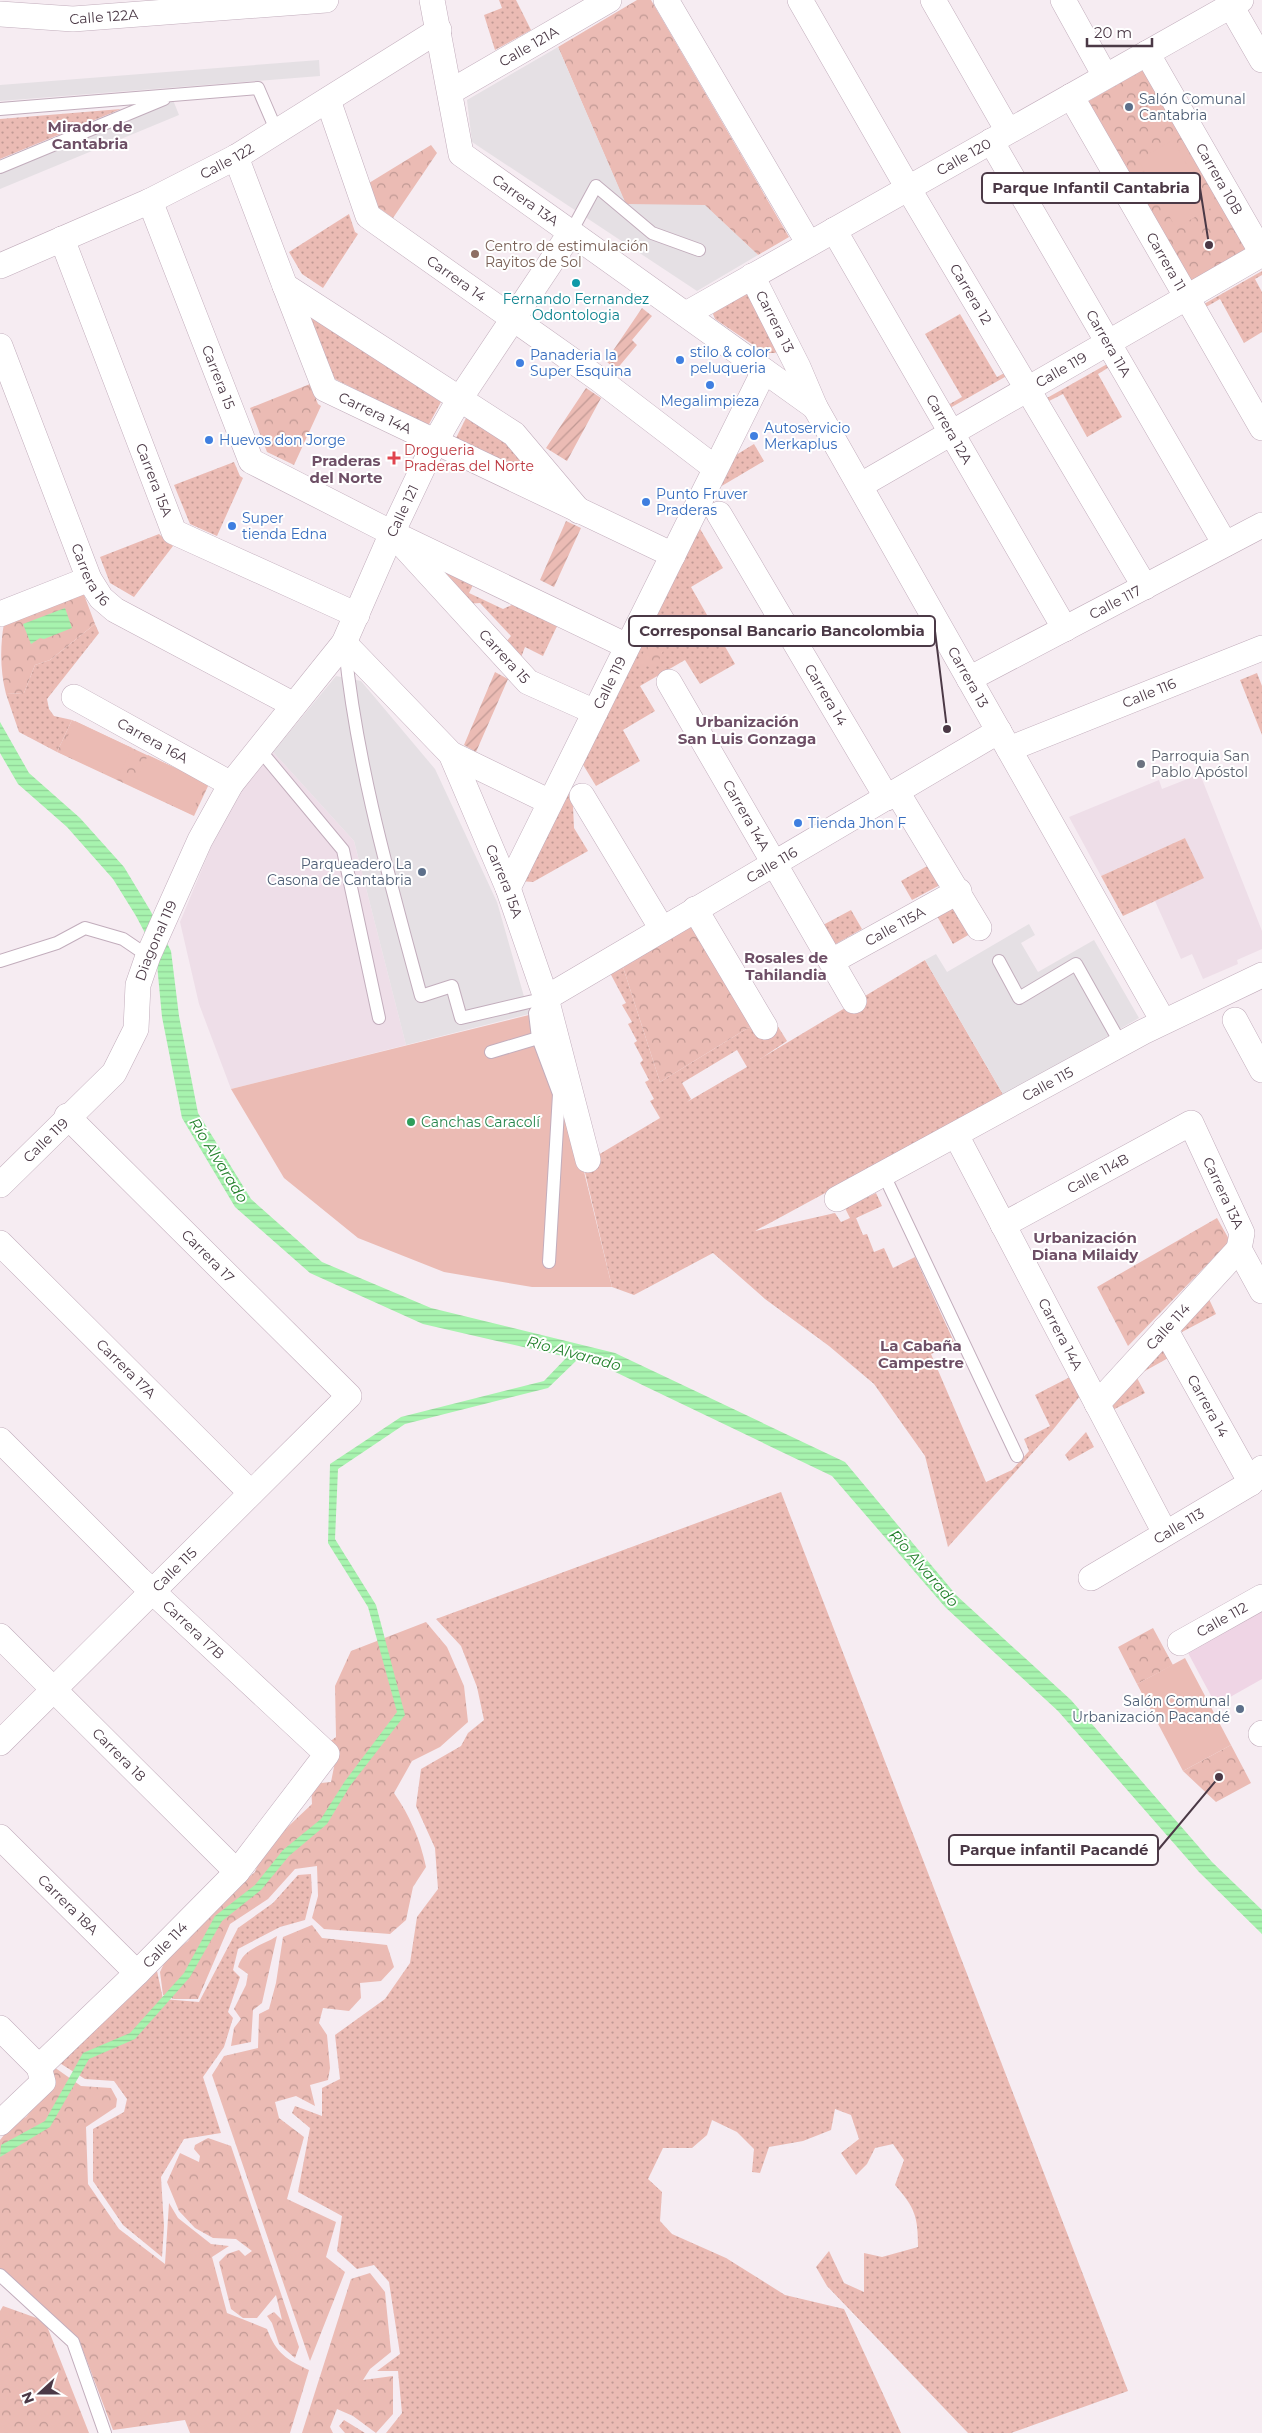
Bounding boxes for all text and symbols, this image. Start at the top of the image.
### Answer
street label: Calle 122A [69,5,140,28]
scale bar [1087,15,1152,47]
street label: Calle 121A [496,22,563,71]
text: 20 m [1094,23,1132,42]
place label: Salón Comunal Cantabria [1139,90,1246,124]
marker: Salón Comunal Cantabria [1123,101,1135,113]
district label: Mirador de Cantabria [48,117,132,153]
street label: Calle 120 [933,134,994,180]
street label: Calle 122 [197,139,257,183]
street label: Carrera 10B [1192,140,1247,218]
street label: Carrera 13A [489,170,563,231]
callout: Parque Infantil Cantabria [982,173,1200,203]
text: Parque Infantil Cantabria [992,178,1190,197]
street label: Carrera 11 [1142,229,1190,294]
place label: Centro de estimulación Rayitos de Sol [485,237,649,271]
marker: Centro de estimulación Rayitos de Sol [469,248,481,260]
street label: Carrera 14 [423,251,490,306]
street label: Carrera 12 [946,260,996,328]
marker: Fernando Fernandez Odontologia [570,277,582,289]
street label: Carrera 13 [752,287,798,356]
place label: Fernando Fernandez Odontologia [503,290,649,324]
street label: Carrera 11A [1082,307,1136,381]
street label: Carrera 15 [198,342,239,412]
place label: stilo & color peluqueria [690,343,771,377]
place label: Panaderia la Super Esquina [530,346,632,380]
street label: Calle 119 [1032,348,1090,392]
marker: stilo & color peluqueria [674,354,686,366]
marker: Panaderia la Super Esquina [514,357,526,369]
marker: Megalimpieza [704,379,716,391]
street label: Carrera 14A [336,388,415,438]
street label: Carrera 12A [922,391,977,468]
place label: Megalimpieza [660,392,760,410]
place label: Autoservicio Merkaplus [764,419,851,453]
marker: Autoservicio Merkaplus [748,430,760,442]
place label: Huevos don Jorge [219,431,345,449]
marker: Huevos don Jorge [203,434,215,446]
street label: Carrera 15A [132,441,177,520]
place label: Drogueria Praderas del Norte [404,441,534,475]
district label: Praderas del Norte [310,451,382,487]
marker: Drogueria Praderas del Norte [388,452,400,464]
street label: Calle 121 [382,482,423,540]
place label: Punto Fruver Praderas [656,485,748,519]
marker: Punto Fruver Praderas [640,496,652,508]
place label: Super tienda Edna [242,509,327,543]
marker: Super tienda Edna [226,520,238,532]
street label: Carrera 16 [67,541,113,610]
street label: Calle 117 [1086,581,1144,623]
callout: Corresponsal Bancario Bancolombia [629,616,935,646]
text: Corresponsal Bancario Bancolombia [639,621,925,640]
street label: Carrera 15 [475,625,534,687]
street label: Carrera 13 [944,643,993,711]
street label: Calle 119 [589,653,630,712]
street label: Carrera 14 [801,661,852,730]
street label: Calle 116 [1120,674,1179,712]
district label: Urbanización San Luis Gonzaga [678,712,816,748]
street label: Carrera 16A [114,714,192,768]
place label: Parroquia San Pablo Apóstol [1151,747,1250,781]
marker: Parroquia San Pablo Apóstol [1135,758,1147,770]
street label: Carrera 14A [719,777,774,855]
place label: Tienda Jhon F [808,814,907,832]
marker: Tienda Jhon F [792,817,804,829]
street label: Carrera 15A [481,842,527,921]
street label: Calle 116 [743,843,801,887]
place label: Parqueadero La Casona de Cantabria [267,855,412,889]
marker: Parqueadero La Casona de Cantabria [416,866,428,878]
street label: Diagonal 119 [131,897,181,983]
street label: Calle 115A [862,902,929,950]
district label: Rosales de Tahilandia [744,948,828,984]
street label: Calle 115 [1019,1063,1077,1105]
place label: Canchas Caracolí [421,1113,541,1131]
street label: Calle 119 [19,1114,72,1166]
water label: Río Alvarado [185,1114,253,1206]
marker: Canchas Caracolí [405,1116,417,1128]
street label: Calle 114B [1064,1149,1132,1198]
street label: Carrera 13A [1199,1154,1248,1233]
street label: Carrera 17 [178,1226,238,1286]
district label: Urbanización Diana Milaidy [1032,1228,1139,1264]
street label: Carrera 14A [1034,1295,1087,1374]
street label: Calle 114 [1142,1299,1194,1354]
water label: Río Alvarado [525,1331,623,1375]
street label: Carrera 17A [93,1335,160,1403]
district label: La Cabaña Campestre [878,1336,964,1372]
street label: Carrera 14 [1183,1371,1233,1441]
street label: Calle 113 [1150,1504,1207,1548]
water label: Río Alvarado [885,1525,963,1611]
street label: Calle 115 [148,1543,201,1596]
street label: Carrera 17B [159,1596,228,1663]
street label: Calle 112 [1193,1598,1251,1641]
place label: Salón Comunal Urbanización Pacandé [1072,1692,1230,1726]
marker: Salón Comunal Urbanización Pacandé [1234,1703,1246,1715]
street label: Carrera 18 [88,1724,150,1785]
callout: Parque infantil Pacandé [949,1835,1158,1865]
text: Parque infantil Pacandé [959,1840,1149,1859]
street label: Carrera 18A [34,1871,103,1939]
street label: Calle 114 [139,1918,192,1972]
north arrow [15,2368,65,2418]
text: N [17,2389,38,2406]

